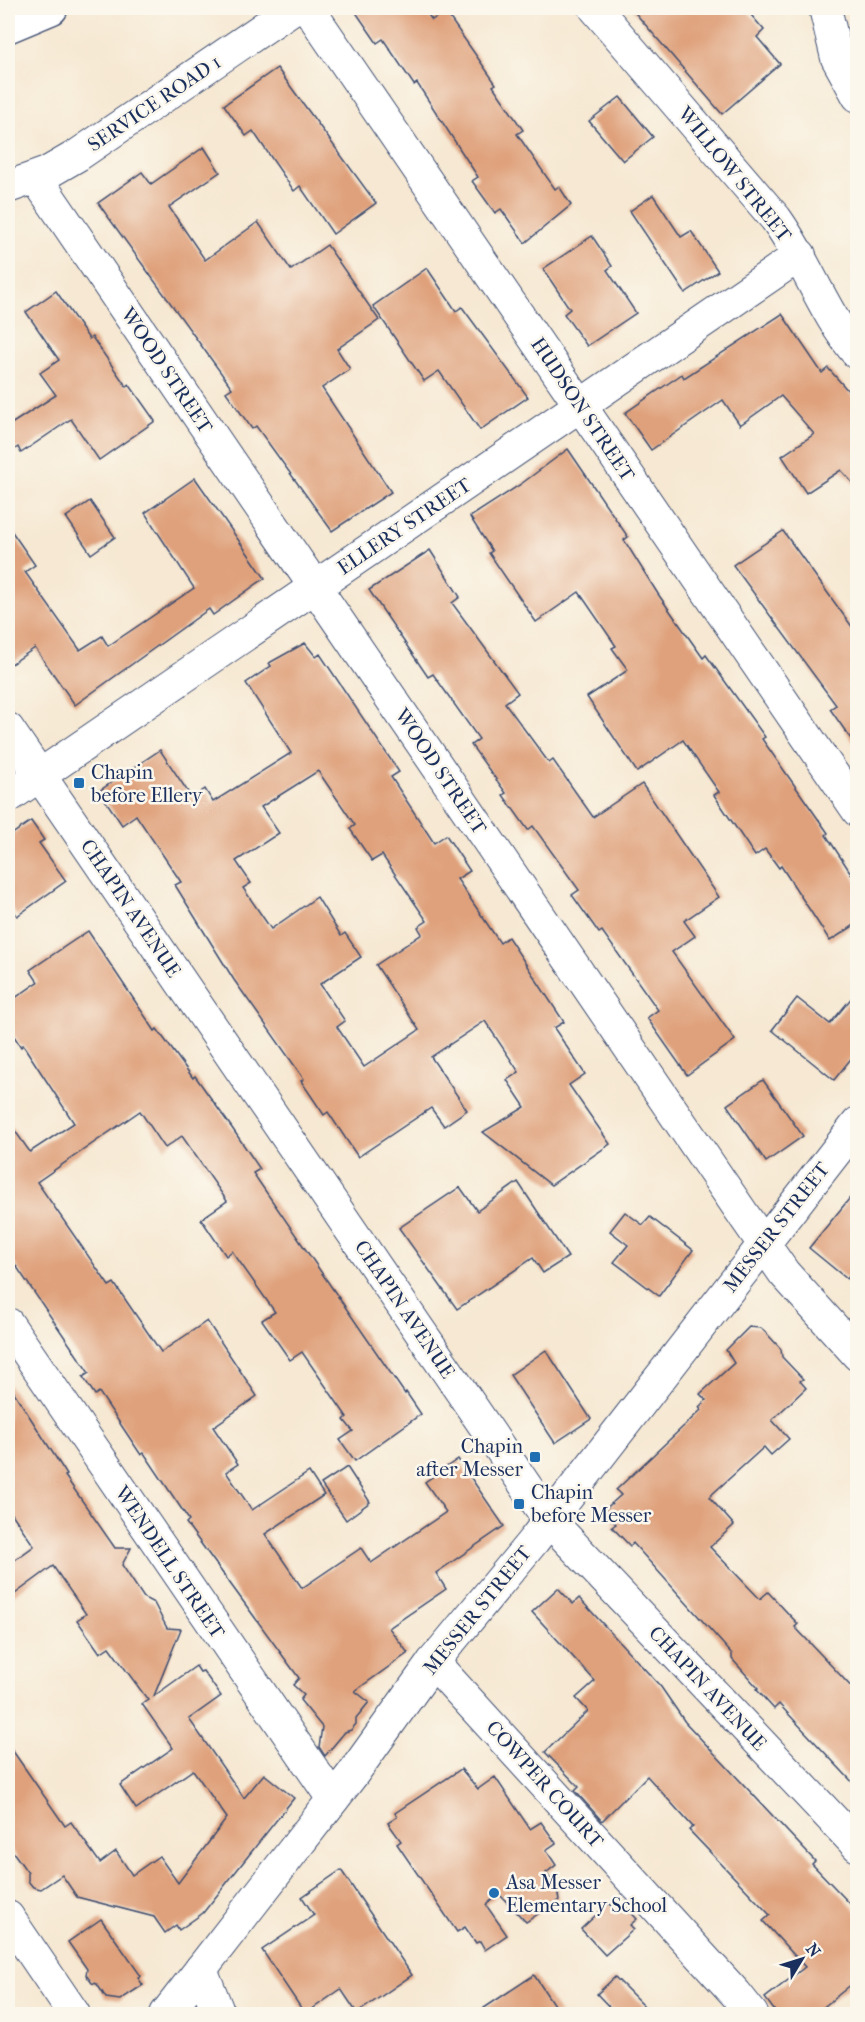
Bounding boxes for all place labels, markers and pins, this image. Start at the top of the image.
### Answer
place label: Chapin before Ellery [90,761,204,807]
marker: Chapin before Ellery [72,776,86,790]
place label: Chapin after Messer [416,1435,523,1481]
marker: Chapin after Messer [528,1450,542,1464]
place label: Chapin before Messer [530,1481,652,1527]
marker: Chapin before Messer [512,1497,526,1511]
place label: Asa Messer Elementary School [505,1871,668,1917]
marker: Asa Messer Elementary School [487,1886,501,1900]

